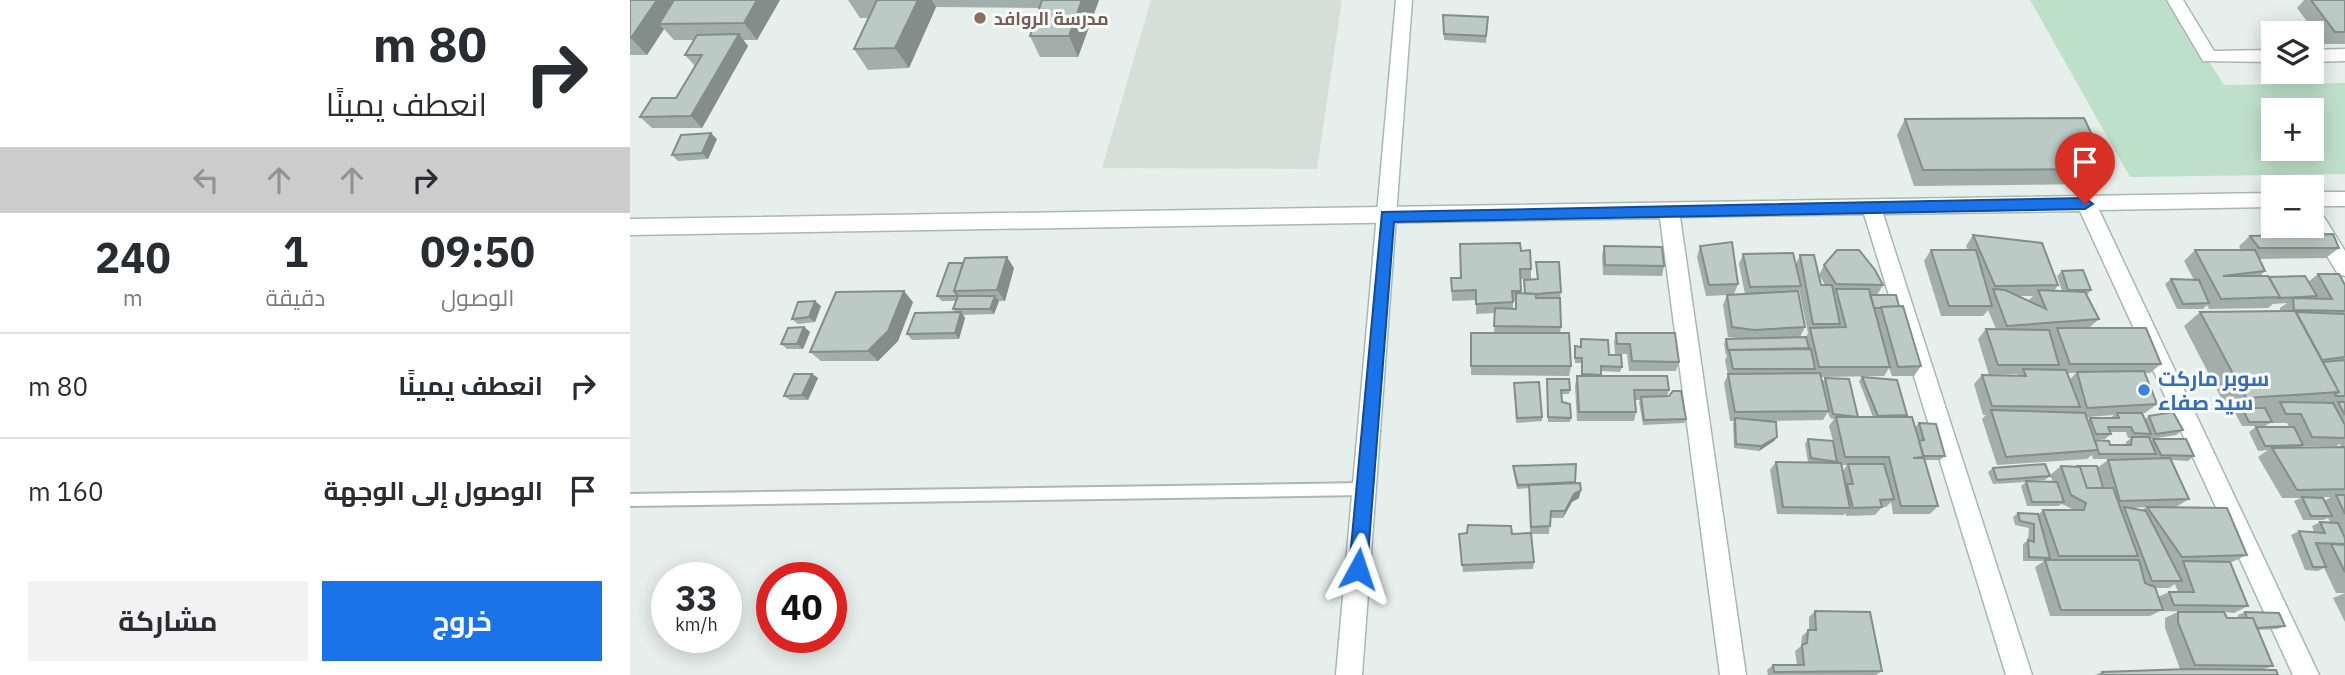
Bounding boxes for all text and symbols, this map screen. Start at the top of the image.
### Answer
place label: مدرسة الروافد [994,7,1109,30]
marker: مدرسة الروافد [972,10,988,26]
text: 80 m [373,12,487,75]
map controls [2261,21,2324,238]
button: layers [2261,21,2324,84]
icon: right [511,28,602,119]
text: انعطف يمينًا [326,83,487,125]
button: + [2261,98,2324,161]
pin [2055,132,2115,204]
icon: arrive [2066,143,2104,181]
icon: left [187,161,225,199]
icon: ahead [260,161,298,199]
icon: ahead [333,161,371,199]
icon: right [406,161,444,199]
button: − [2261,175,2324,238]
text: 1 [283,224,308,279]
text: 09:50 [420,224,535,279]
text: 240 [95,230,171,285]
text: m [123,282,143,312]
text: دقيقة [266,282,325,312]
text: الوصول [441,282,514,312]
place label: سوبر ماركت سيد صفاء [2158,364,2269,416]
icon: right [564,367,602,405]
text: انعطف يمينًا [398,368,543,402]
text: 80 m [28,369,88,403]
marker: سوبر ماركت سيد صفاء [2136,382,2152,398]
icon: arrive [564,472,602,510]
text: الوصول إلى الوجهة [324,473,543,507]
text: 160 m [28,474,104,508]
position arrow [1321,532,1395,606]
speed limit sign: 40 [756,562,847,653]
text: 33 [675,575,718,621]
button: مشاركة [28,581,308,661]
button: خروج [322,581,602,661]
text: km/h [675,613,718,636]

